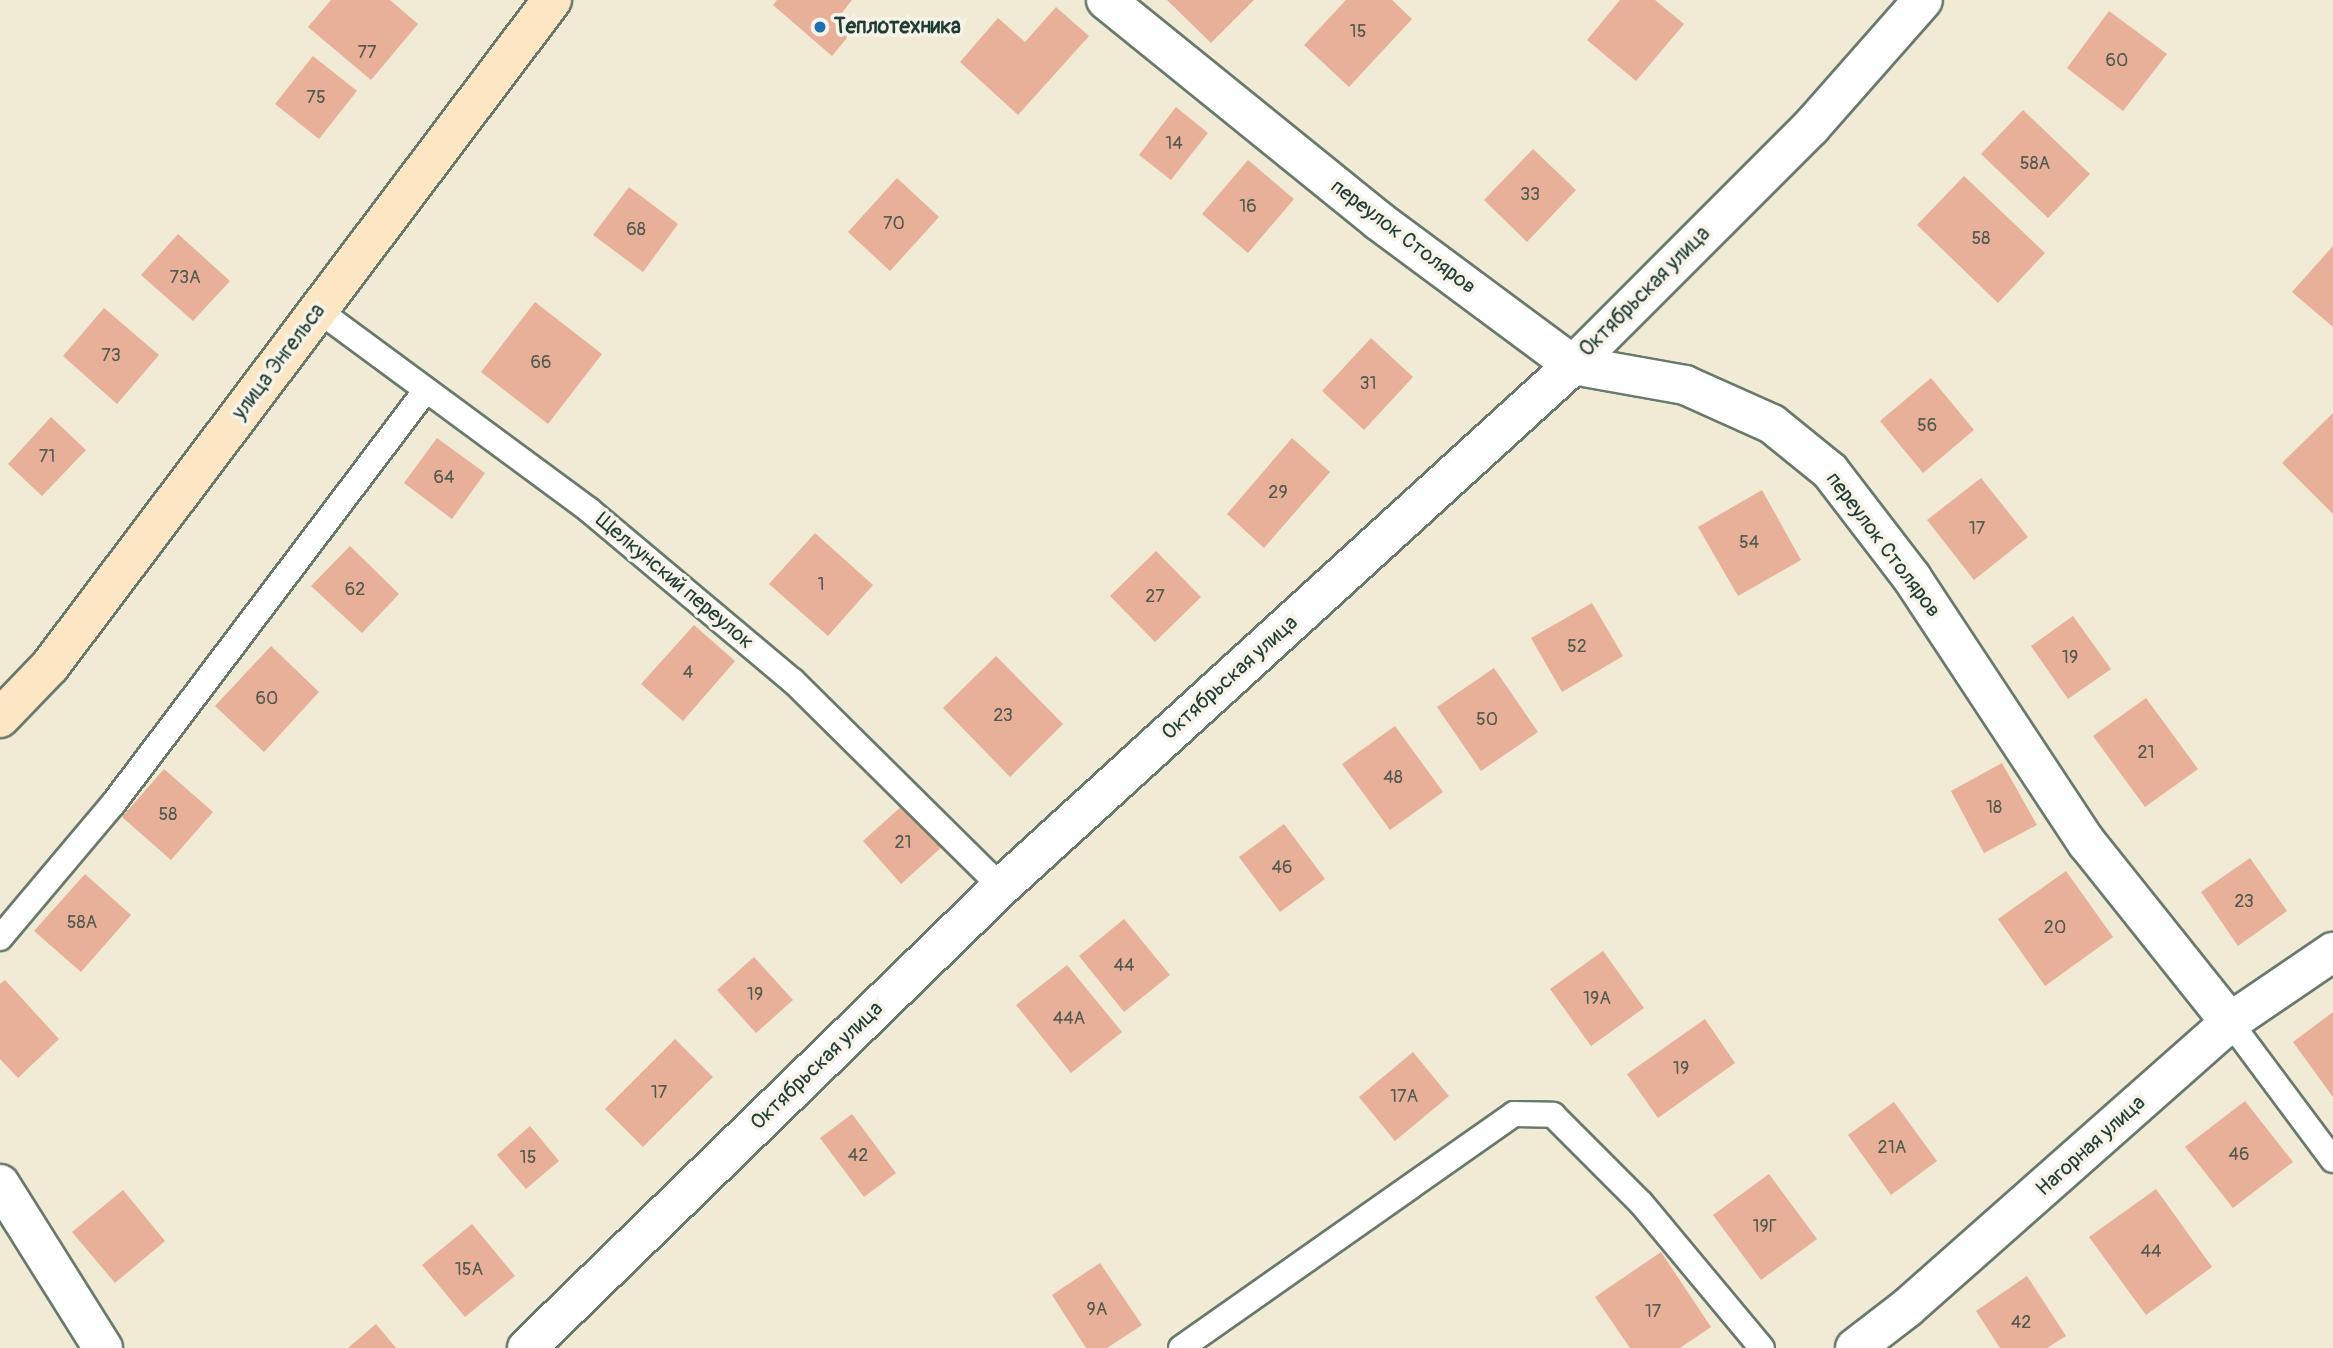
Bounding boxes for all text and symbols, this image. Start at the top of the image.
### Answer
place label: Теплотехника [834,14,961,40]
marker: Теплотехника [812,19,828,35]
house number: 15 [1350,21,1366,43]
house number: 77 [357,42,377,64]
house number: 60 [2106,50,2128,72]
house number: 75 [306,87,326,109]
house number: 14 [1165,133,1183,155]
house number: 58А [2020,153,2050,175]
street label: переулок Столяров [1325,174,1481,300]
house number: 33 [1520,184,1540,206]
house number: 16 [1239,196,1257,218]
house number: 70 [883,213,905,235]
house number: 68 [626,219,646,241]
street label: Октябрьская улица [1575,222,1715,362]
house number: 58 [1972,228,1990,250]
house number: 73А [169,267,201,289]
street label: улица Энгельса [227,299,331,425]
house number: 73 [101,345,121,367]
house number: 66 [531,352,551,374]
house number: 31 [1359,373,1377,395]
house number: 56 [1917,415,1937,437]
house number: 71 [39,446,55,468]
house number: 64 [434,467,454,489]
street label: переулок Столяров [1820,467,1946,623]
house number: 29 [1268,482,1288,504]
street label: Щелкунский переулок [590,507,758,655]
house number: 17 [1969,518,1985,540]
house number: 54 [1739,532,1759,554]
house number: 1 [817,574,825,596]
house number: 62 [345,579,365,601]
house number: 27 [1145,586,1165,608]
street label: Октябрьская улица [1157,610,1303,746]
house number: 52 [1567,636,1587,658]
house number: 19 [2062,647,2078,669]
house number: 4 [683,662,693,684]
house number: 60 [256,688,278,710]
house number: 23 [993,705,1013,727]
house number: 50 [1476,709,1498,731]
house number: 21 [2137,742,2155,764]
house number: 48 [1383,767,1403,789]
house number: 18 [1986,797,2002,819]
house number: 58 [159,804,177,826]
house number: 21 [894,832,912,854]
house number: 46 [1272,857,1292,879]
house number: 23 [2234,891,2254,913]
house number: 58А [67,912,97,934]
house number: 20 [2044,917,2066,939]
house number: 44 [1114,955,1134,977]
house number: 19 [747,984,763,1006]
house number: 19А [1583,988,1611,1010]
street label: Октябрьская улица [746,996,888,1136]
house number: 44А [1053,1008,1085,1030]
house number: 19 [1673,1058,1689,1080]
house number: 17 [651,1082,667,1104]
house number: 17А [1390,1086,1418,1108]
street label: Нагорная улица [2031,1090,2151,1202]
house number: 21А [1878,1137,1906,1159]
house number: 46 [2229,1144,2249,1166]
house number: 42 [848,1145,868,1167]
house number: 15 [520,1147,536,1169]
house number: 19Г [1753,1216,1777,1238]
house number: 44 [2141,1241,2161,1263]
house number: 15А [455,1259,483,1281]
house number: 9А [1087,1299,1107,1321]
house number: 17 [1645,1301,1661,1323]
house number: 42 [2011,1312,2031,1334]

